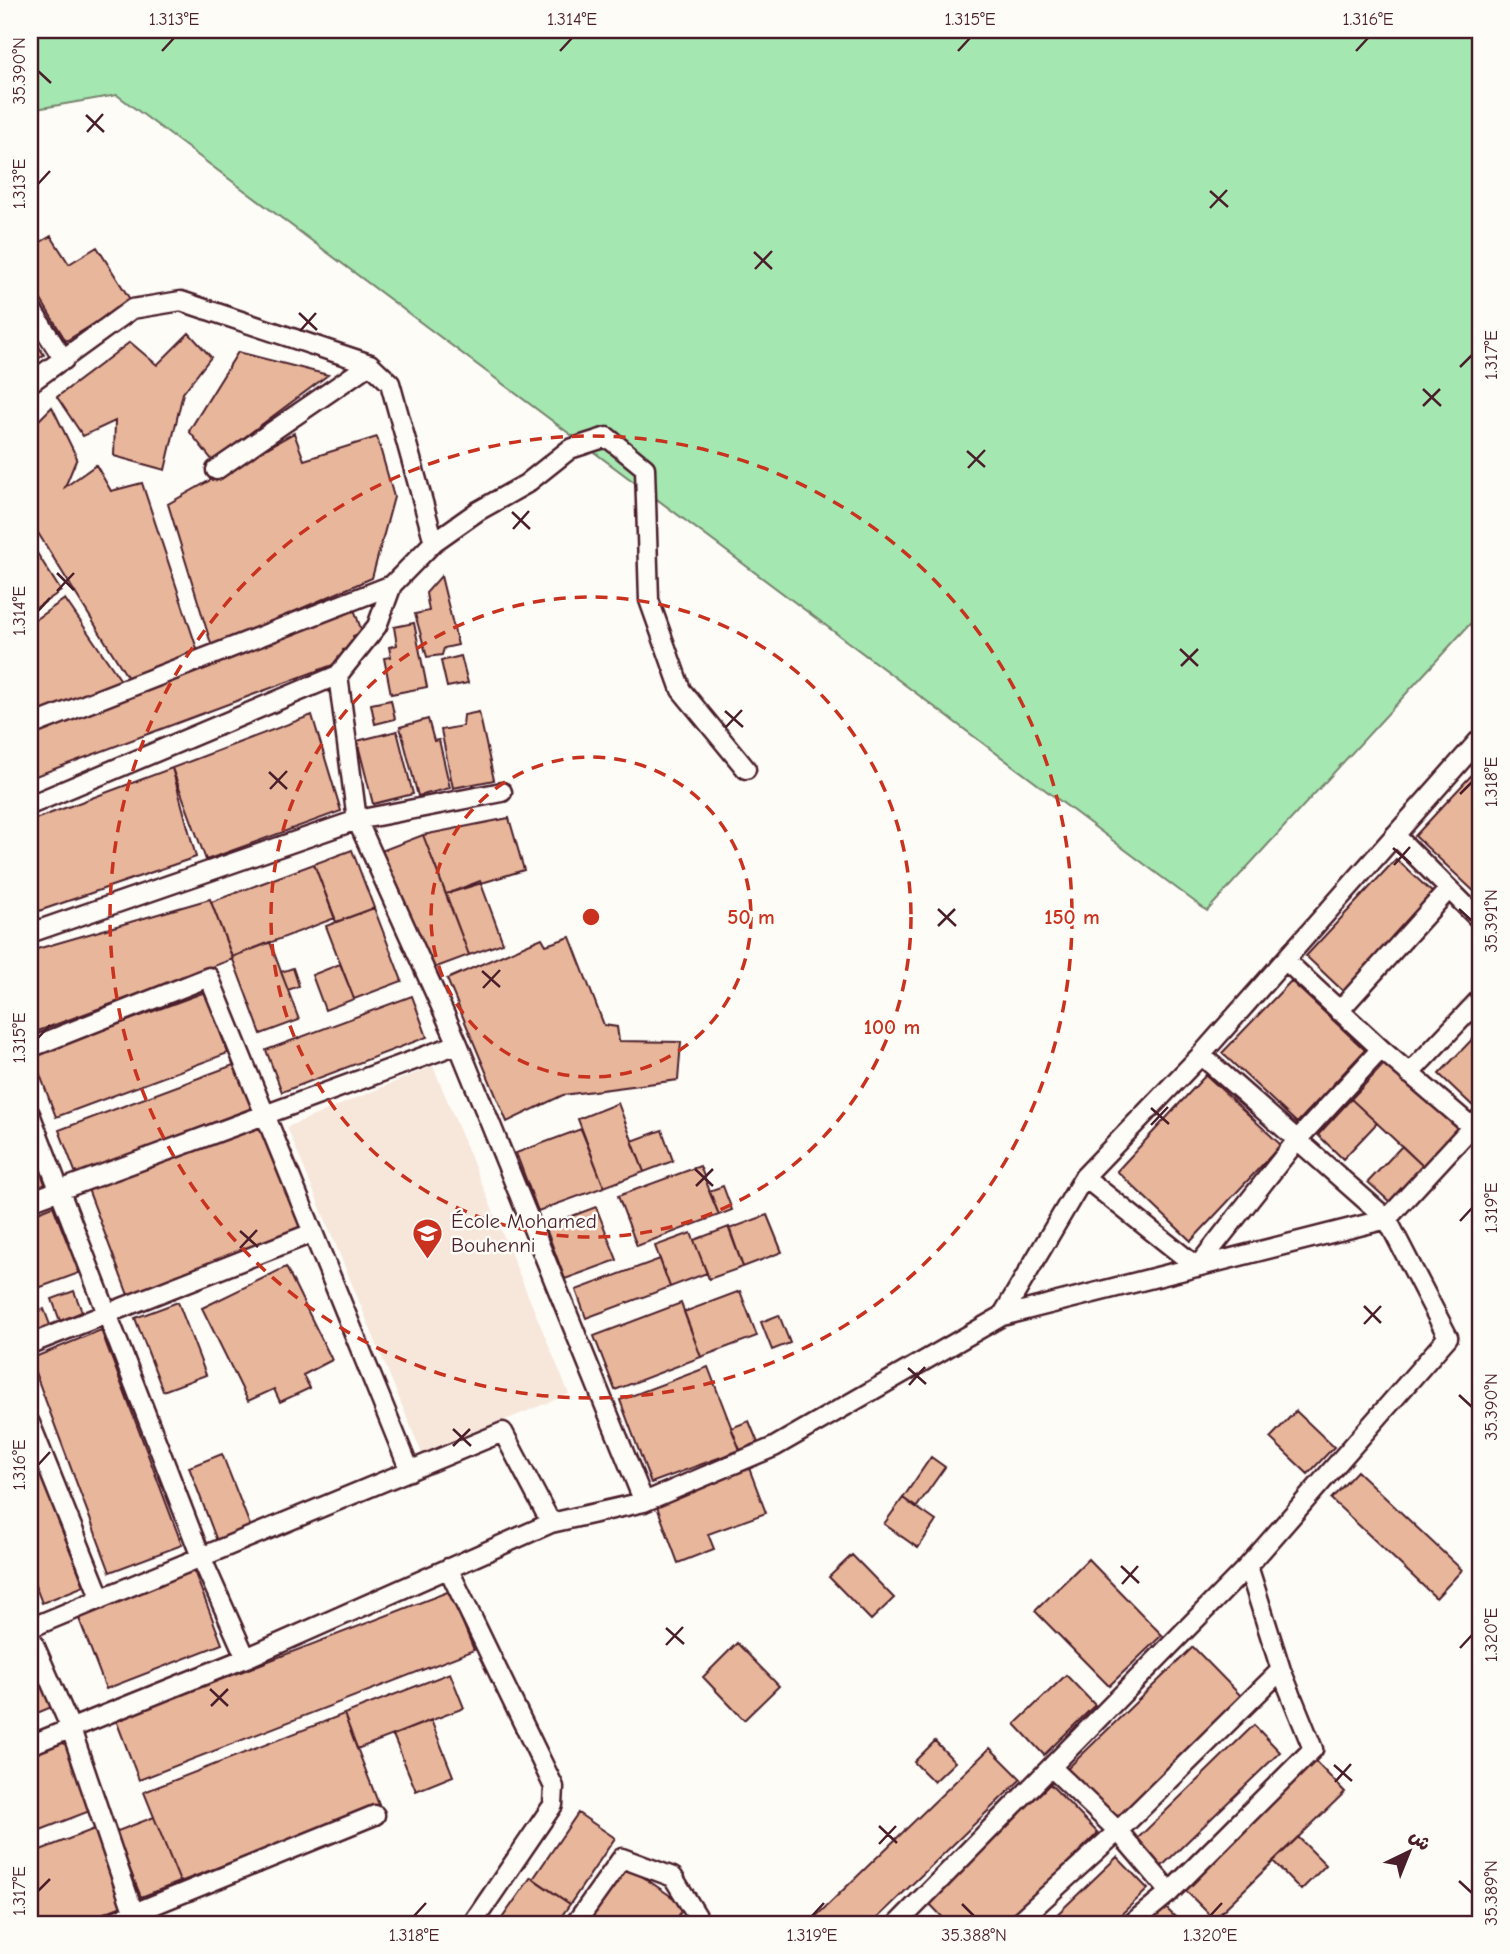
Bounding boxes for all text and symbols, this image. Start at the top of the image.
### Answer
text: 1.313°E [149,9,199,30]
text: 1.314°E [547,9,597,30]
text: 1.315°E [944,9,996,30]
text: 1.316°E [1342,9,1394,30]
text: 35.390°N [9,37,30,105]
text: 1.313°E [9,159,30,209]
text: 1.317°E [1481,330,1502,380]
text: 1.314°E [9,586,30,636]
text: 1.318°E [1481,757,1502,807]
text: 35.391°N [1481,889,1502,953]
centre of rings [579,905,603,929]
text: 50 m [727,905,775,929]
text: 150 m [1044,905,1100,929]
text: 1.315°E [9,1012,30,1064]
text: 100 m [864,1015,920,1039]
text: 1.319°E [1481,1182,1502,1233]
place label: École Mohamed Bouhenni [451,1209,597,1257]
school or university icon: École Mohamed Bouhenni [411,1216,445,1260]
text: 35.390°N [1481,1373,1502,1441]
text: 1.316°E [9,1439,30,1491]
text: 1.320°E [1481,1608,1502,1662]
north arrow [1374,1818,1444,1888]
text: ش [1405,1825,1435,1856]
text: 35.389°N [1481,1860,1502,1926]
text: 1.317°E [9,1866,30,1916]
text: 1.318°E [389,1925,439,1946]
text: 1.319°E [787,1925,838,1946]
text: 35.388°N [941,1925,1007,1946]
text: 1.320°E [1183,1925,1237,1946]

